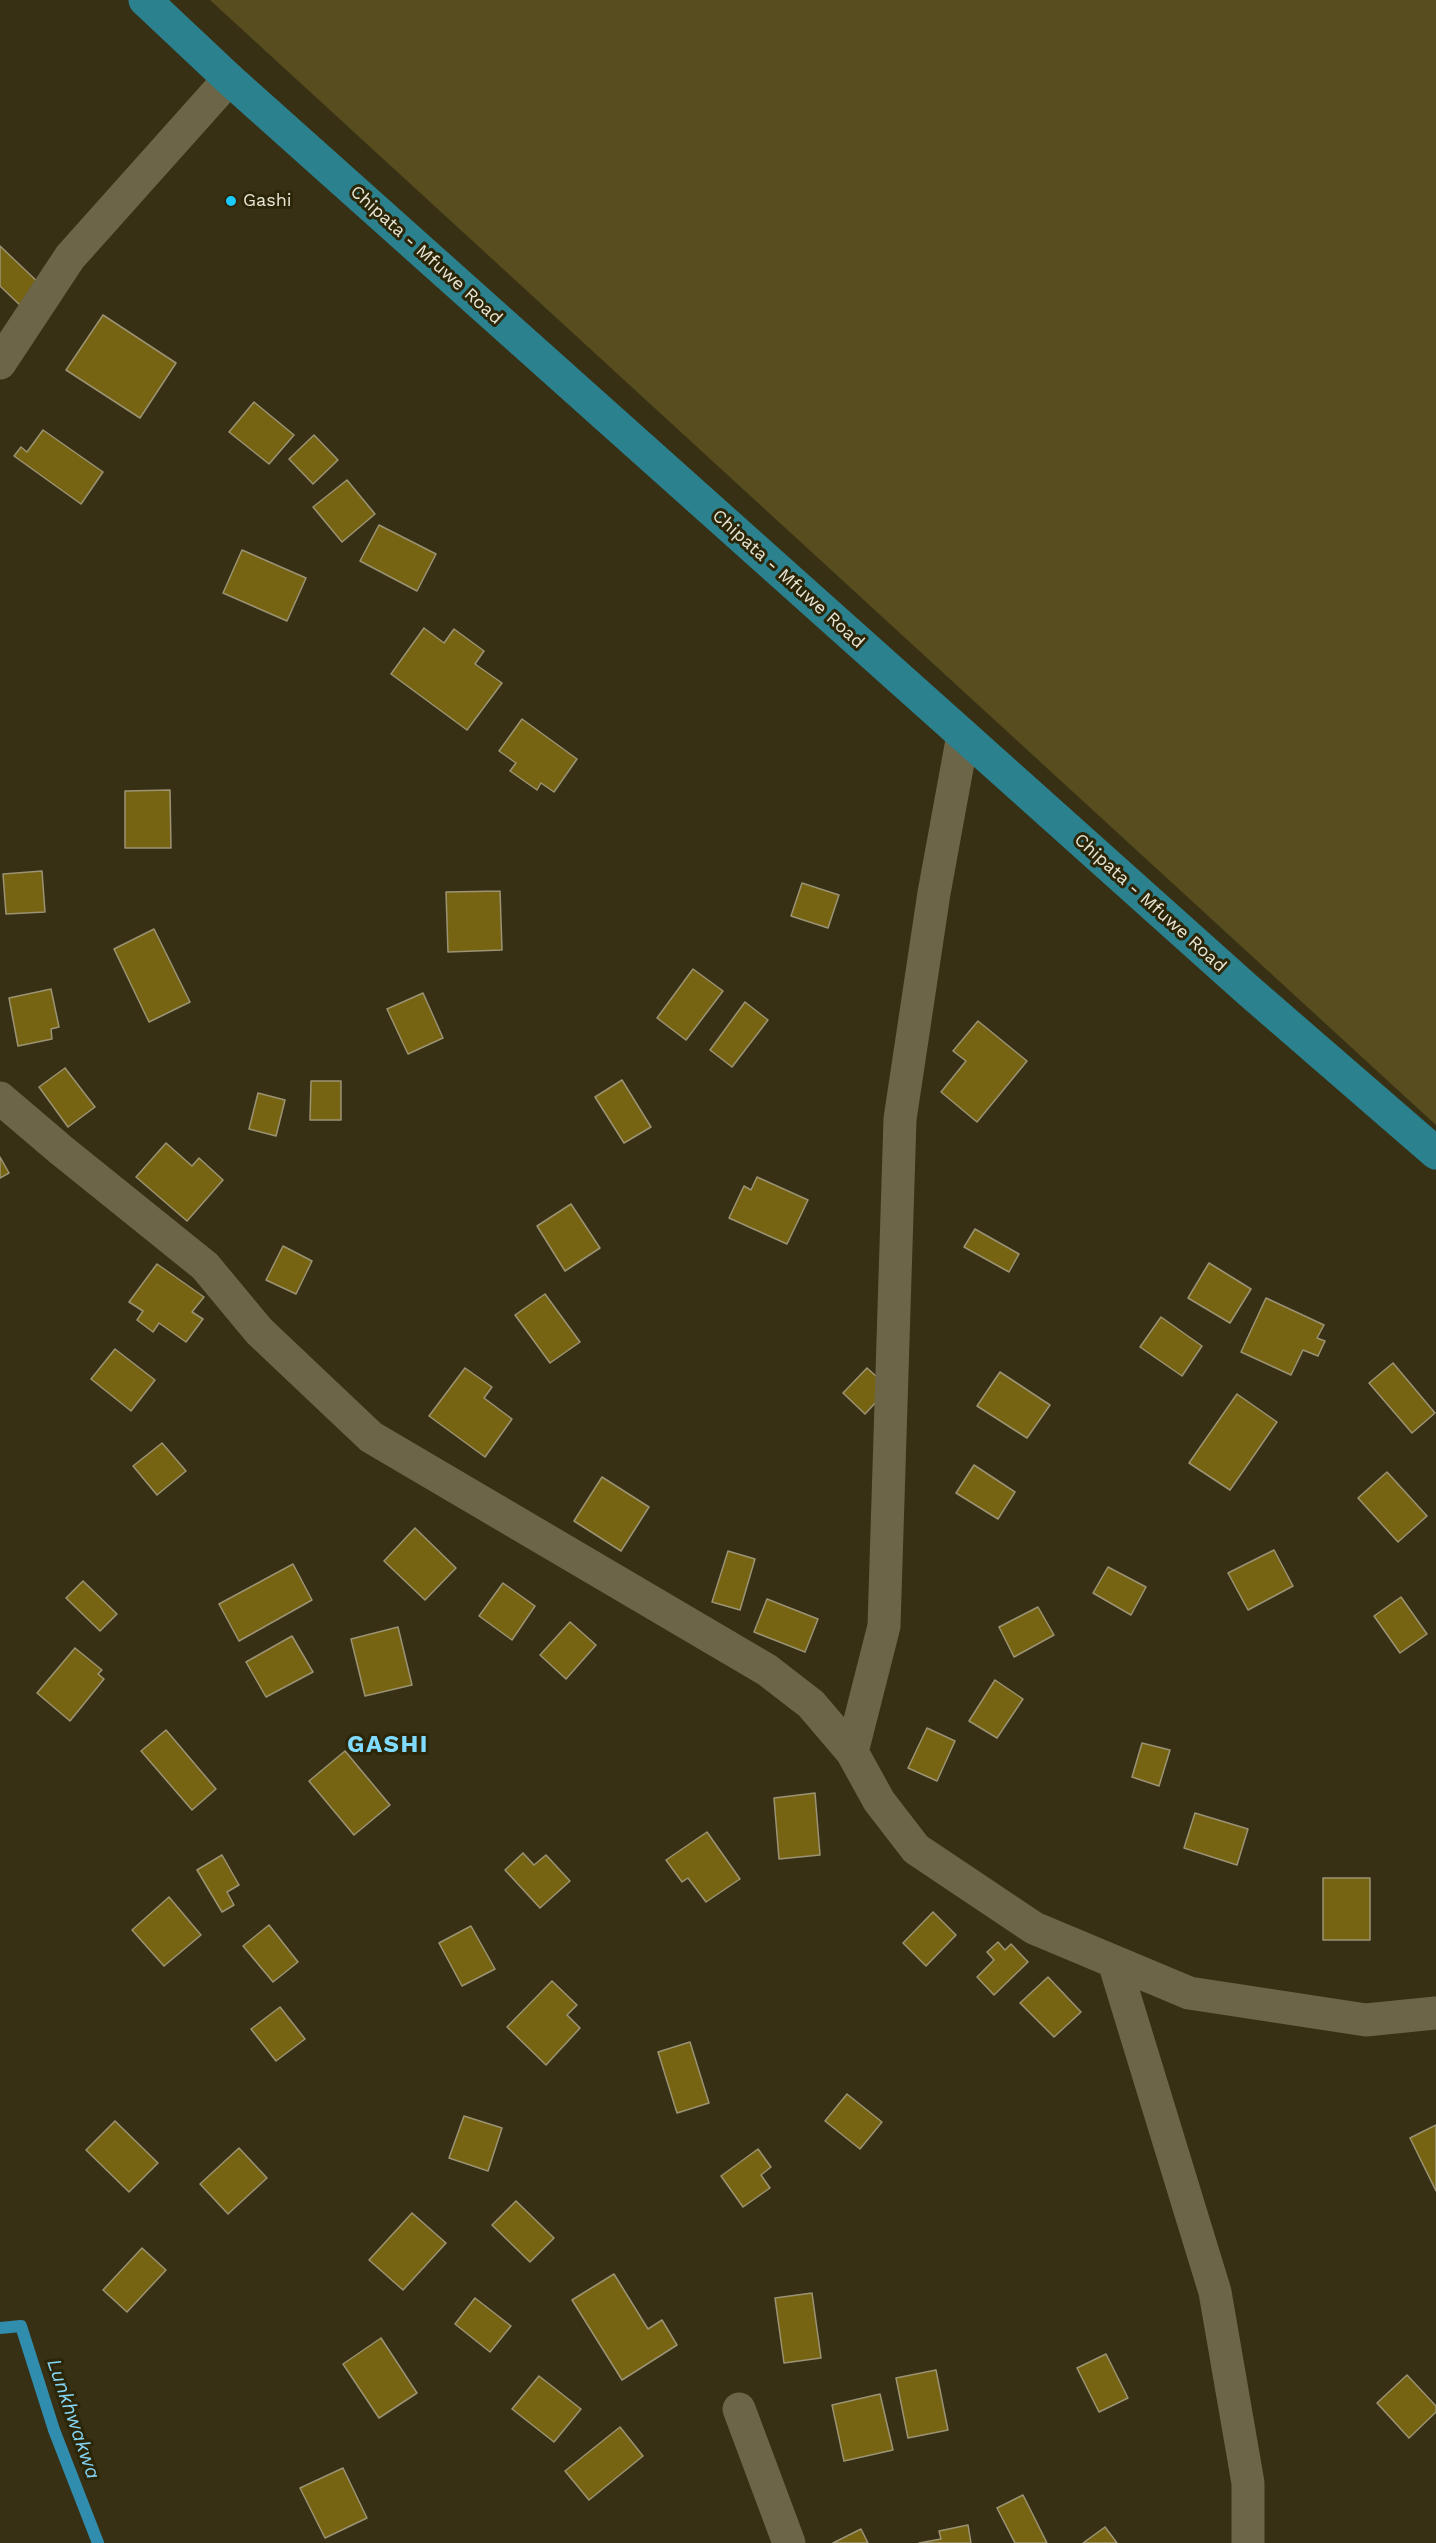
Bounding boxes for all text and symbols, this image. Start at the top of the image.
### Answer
street label: Chipata - Mfuwe Road [345,181,507,329]
place label: Gashi [243,190,292,212]
marker: Gashi [224,194,238,208]
street label: Chipata - Mfuwe Road [707,505,869,653]
street label: Chipata - Mfuwe Road [1069,829,1231,977]
district label: GASHI [347,1731,429,1759]
water label: Lunkhwakwa [41,2356,105,2482]

